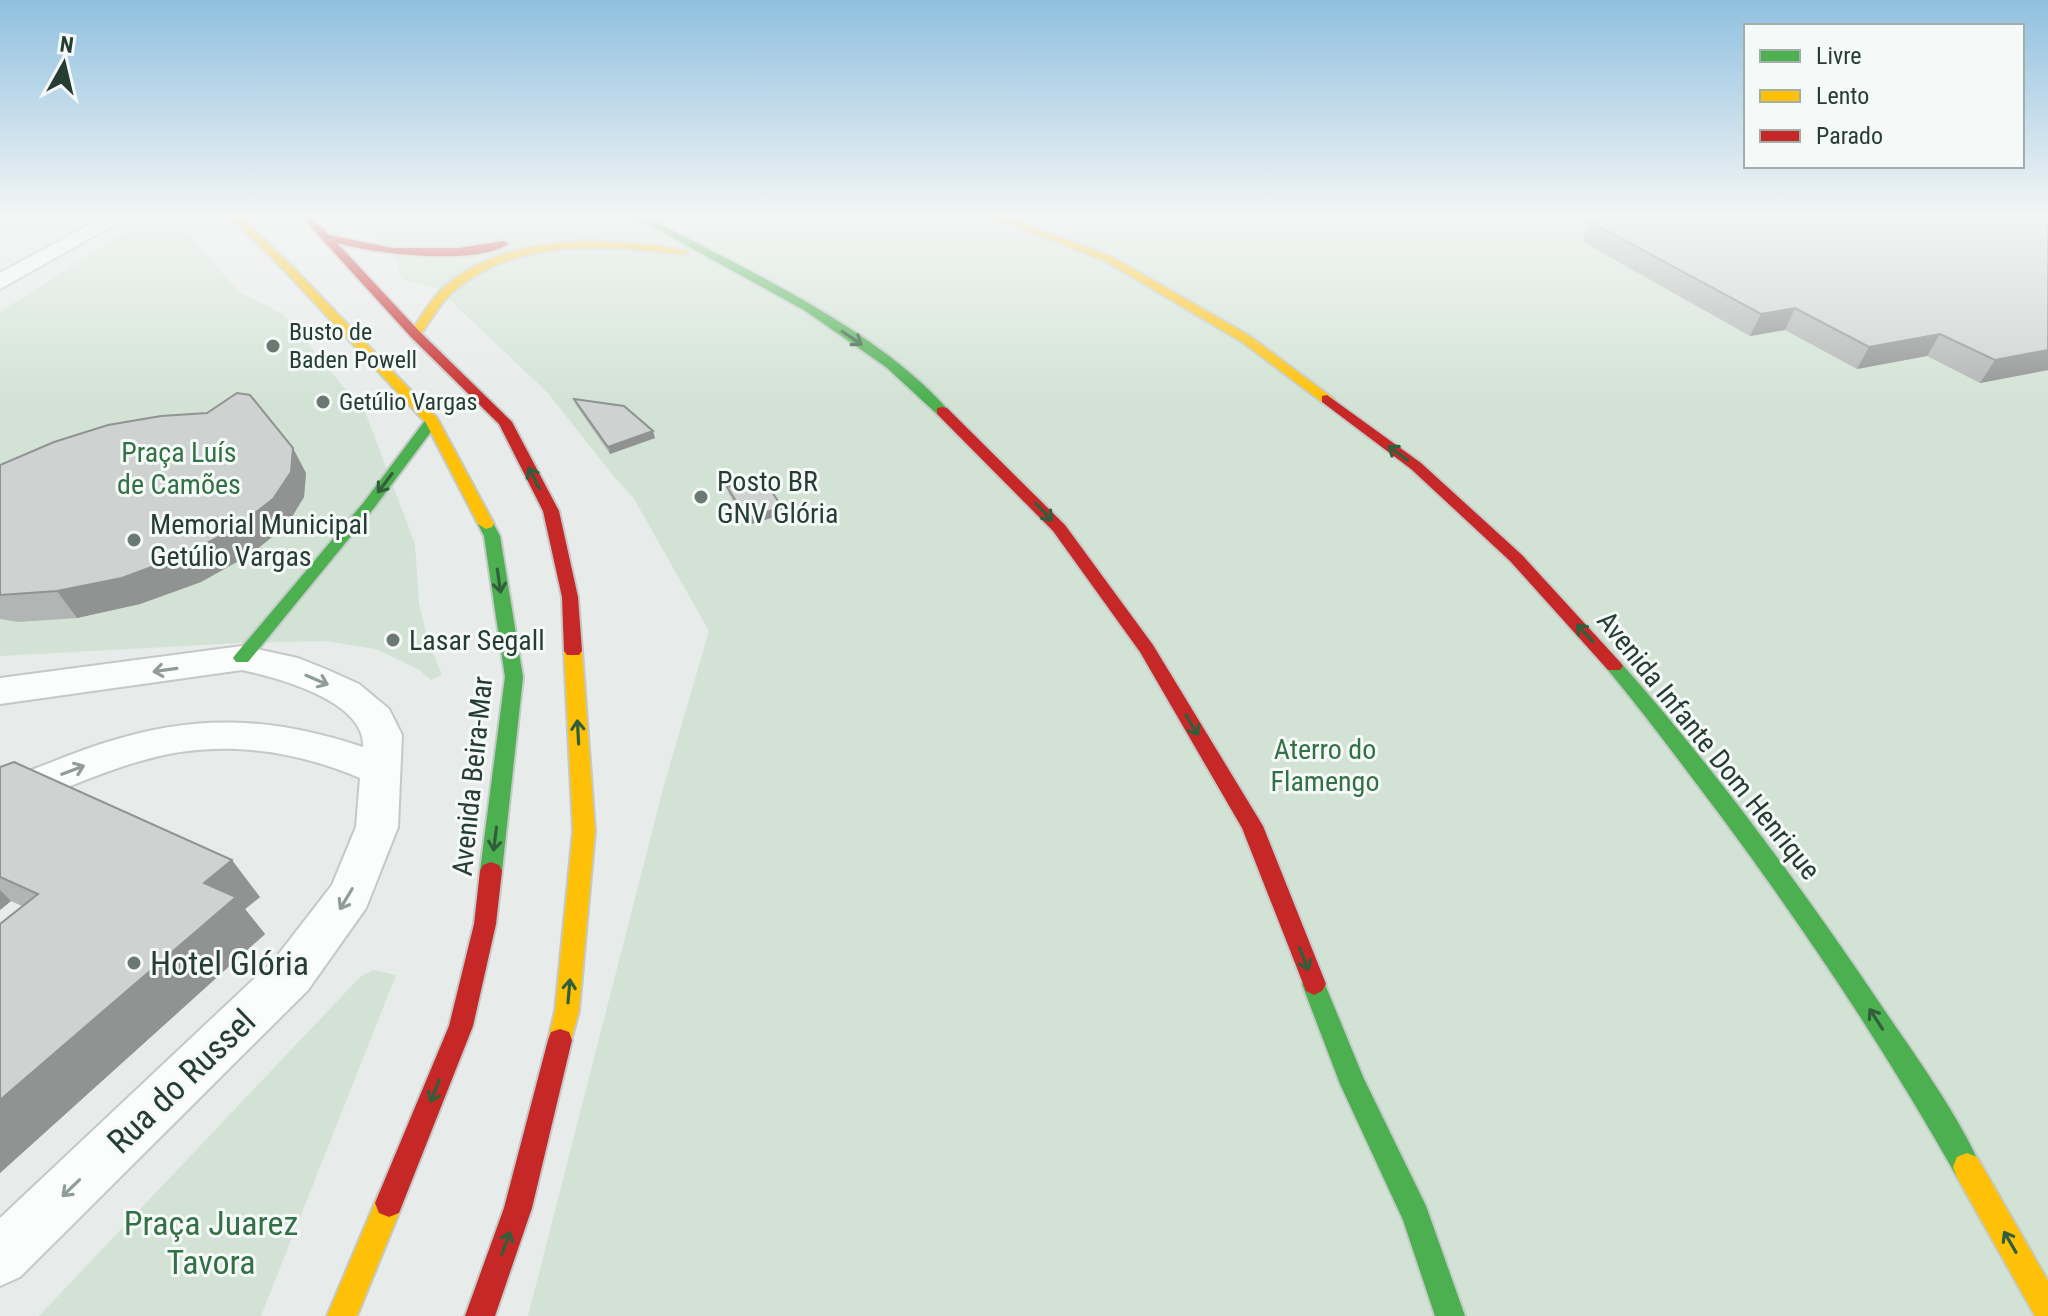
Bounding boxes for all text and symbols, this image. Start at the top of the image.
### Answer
north arrow [24,24,104,104]
legend [1744,24,2024,168]
text: N [58,31,75,58]
text: Livre [1816,42,1862,70]
text: Lento [1816,82,1869,110]
text: Parado [1816,122,1883,150]
place label: Busto de Baden Powell [289,318,417,374]
one-way arrow [840,329,862,346]
marker: Busto de Baden Powell [264,337,282,355]
place label: Getúlio Vargas [339,388,477,416]
marker: Getúlio Vargas [314,393,332,411]
park label: Praça Luís de Camões [117,436,241,501]
one-way arrow [1388,444,1409,461]
place label: Posto BR GNV Glória [717,465,838,530]
one-way arrow [525,466,541,490]
one-way arrow [376,472,393,494]
marker: Posto BR GNV Glória [692,488,710,506]
one-way arrow [1034,502,1053,522]
place label: Memorial Municipal Getúlio Vargas [150,508,368,573]
marker: Memorial Municipal Getúlio Vargas [125,531,143,549]
one-way arrow [492,568,507,593]
street label: Avenida Infante Dom Henrique [1590,605,1827,886]
one-way arrow [1577,623,1595,643]
place label: Lasar Segall [409,624,545,657]
marker: Lasar Segall [384,631,402,649]
one-way arrow [153,663,178,678]
one-way arrow [304,673,329,688]
street label: Avenida Beira-Mar [446,675,499,877]
one-way arrow [1184,713,1200,736]
one-way arrow [570,719,585,745]
park label: Aterro do Flamengo [1271,733,1379,798]
one-way arrow [60,762,85,776]
one-way arrow [487,825,502,852]
one-way arrow [338,887,354,910]
place label: Hotel Glória [150,943,309,983]
one-way arrow [1297,946,1312,971]
marker: Hotel Glória [125,954,143,972]
one-way arrow [561,978,576,1005]
street label: Rua do Russel [99,1001,263,1161]
one-way arrow [1868,1008,1885,1030]
one-way arrow [427,1078,441,1103]
one-way arrow [62,1178,81,1197]
park label: Praça Juarez Tavora [124,1203,298,1282]
one-way arrow [500,1231,514,1255]
one-way arrow [2001,1231,2017,1254]

